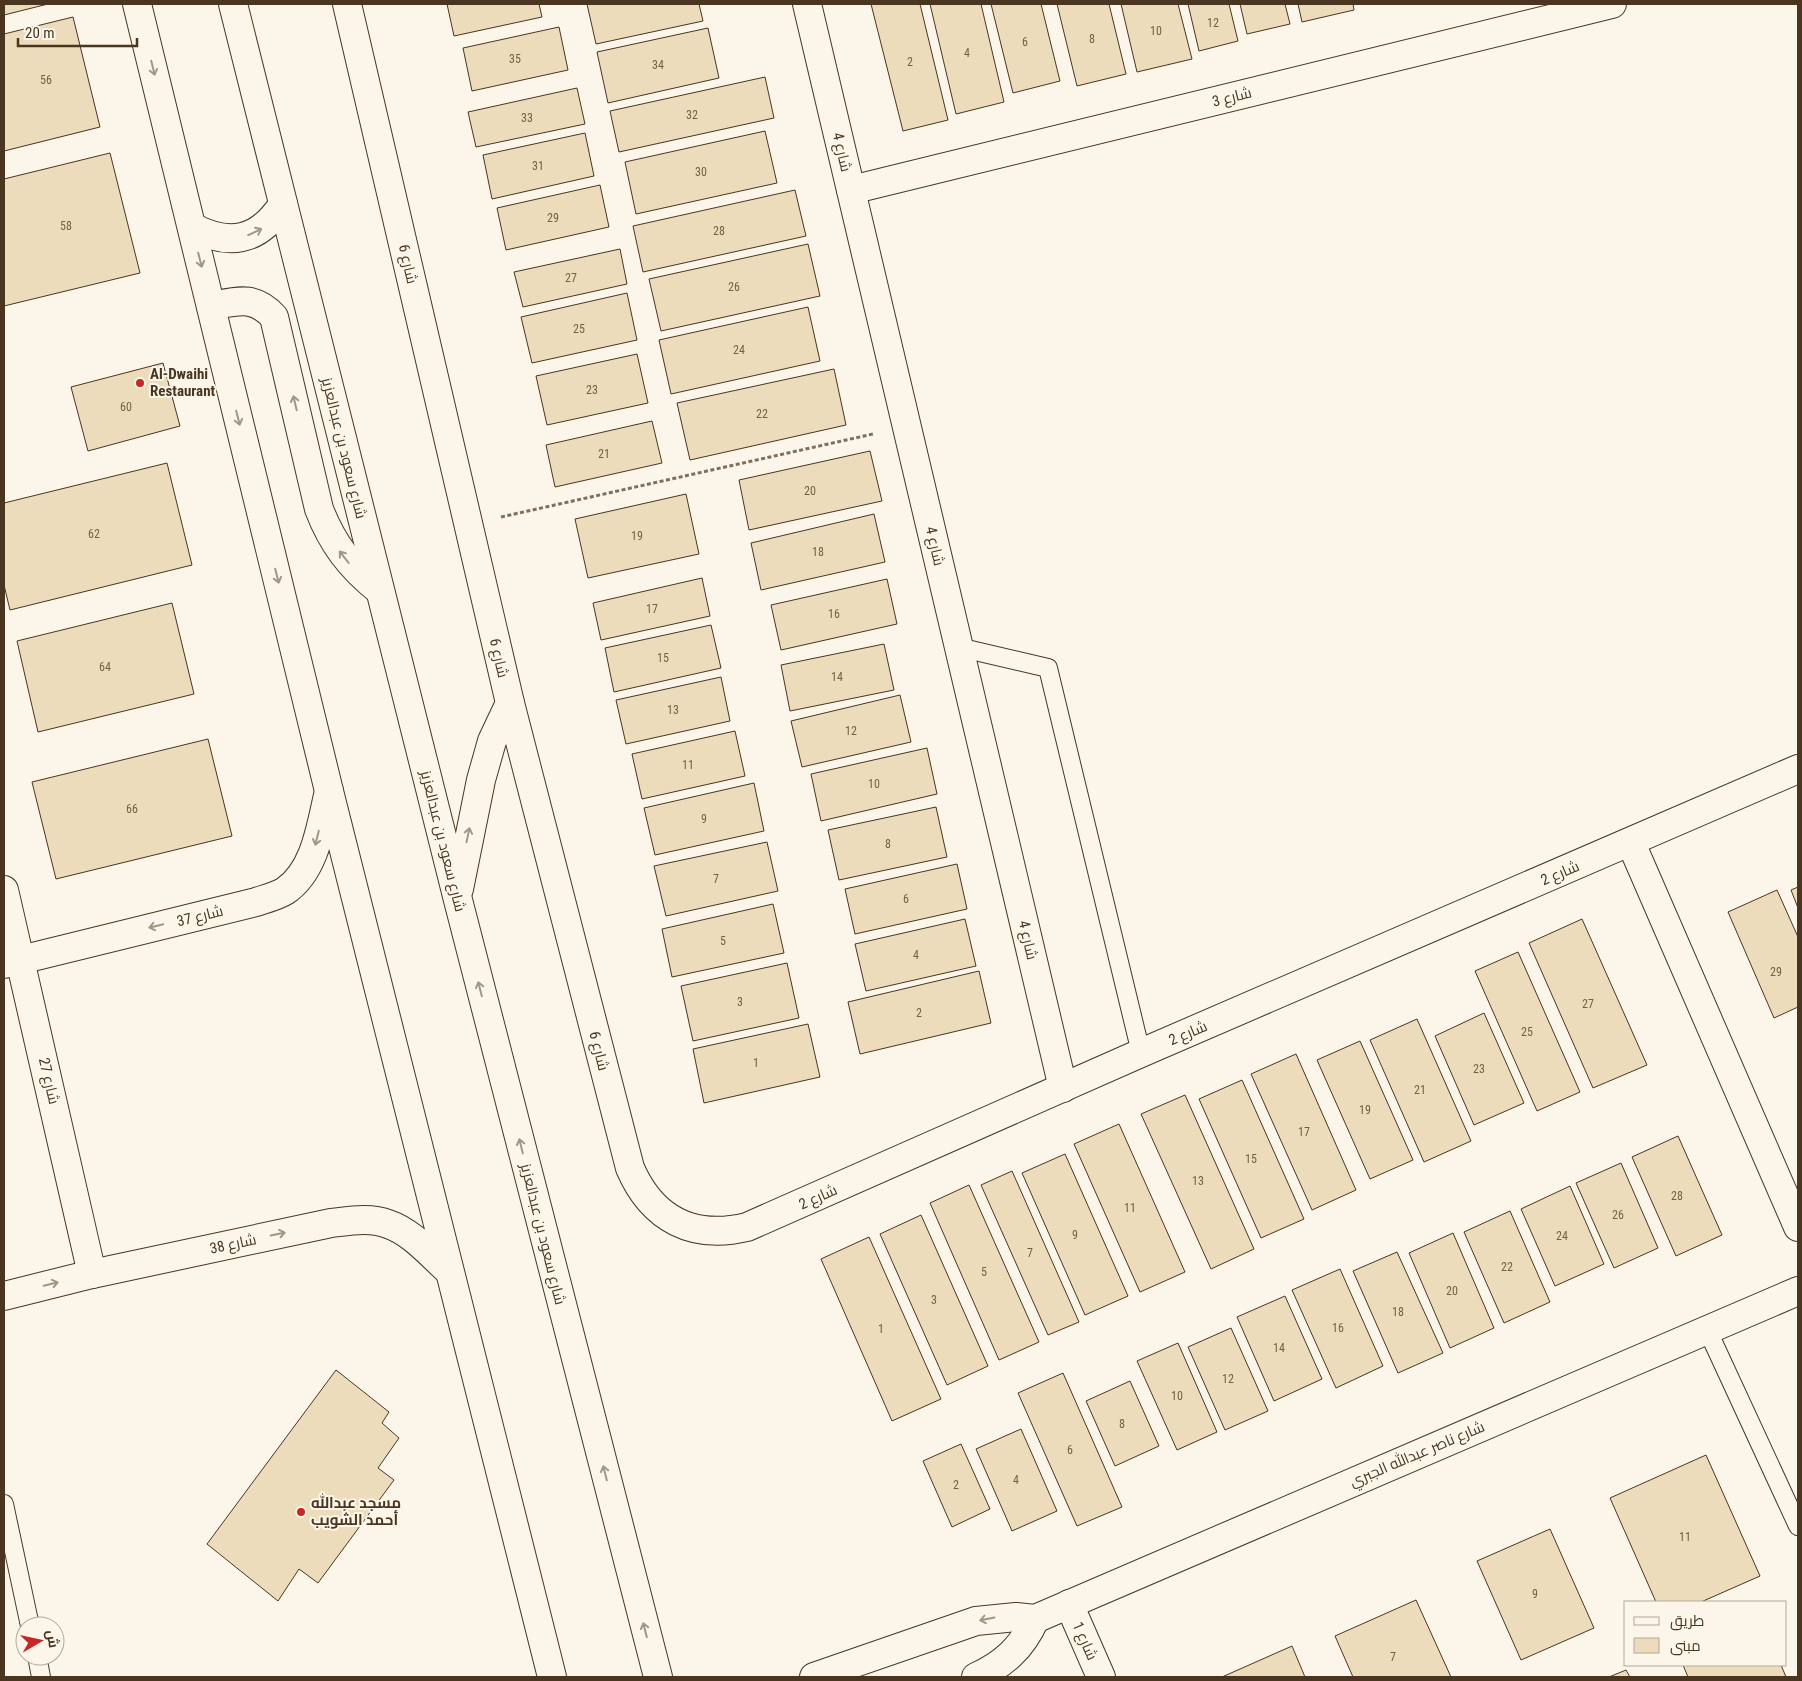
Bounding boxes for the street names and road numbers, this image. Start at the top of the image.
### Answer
street label: شارع 3 [1210,83,1254,113]
street label: شارع 4 [827,131,855,174]
street label: شارع 6 [393,243,421,286]
street label: شارع سعود بن عبدالعزيز [316,375,370,521]
street label: شارع 4 [920,525,948,568]
street label: شارع 6 [484,637,512,680]
street label: شارع سعود بن عبدالعزيز [415,768,469,914]
street label: شارع 2 [1538,857,1583,891]
street label: شارع 37 [175,902,226,932]
street label: شارع 4 [1013,919,1041,962]
street label: شارع 2 [1166,1017,1211,1051]
street label: شارع 6 [583,1029,613,1073]
street label: شارع 27 [33,1056,63,1107]
street label: شارع سعود بن عبدالعزيز [515,1161,569,1307]
street label: شارع 2 [796,1181,841,1215]
street label: شارع 38 [208,1230,258,1260]
street label: شارع ناصر عبدالله الجبري [1346,1417,1488,1493]
street label: شارع 1 [1067,1619,1101,1664]

